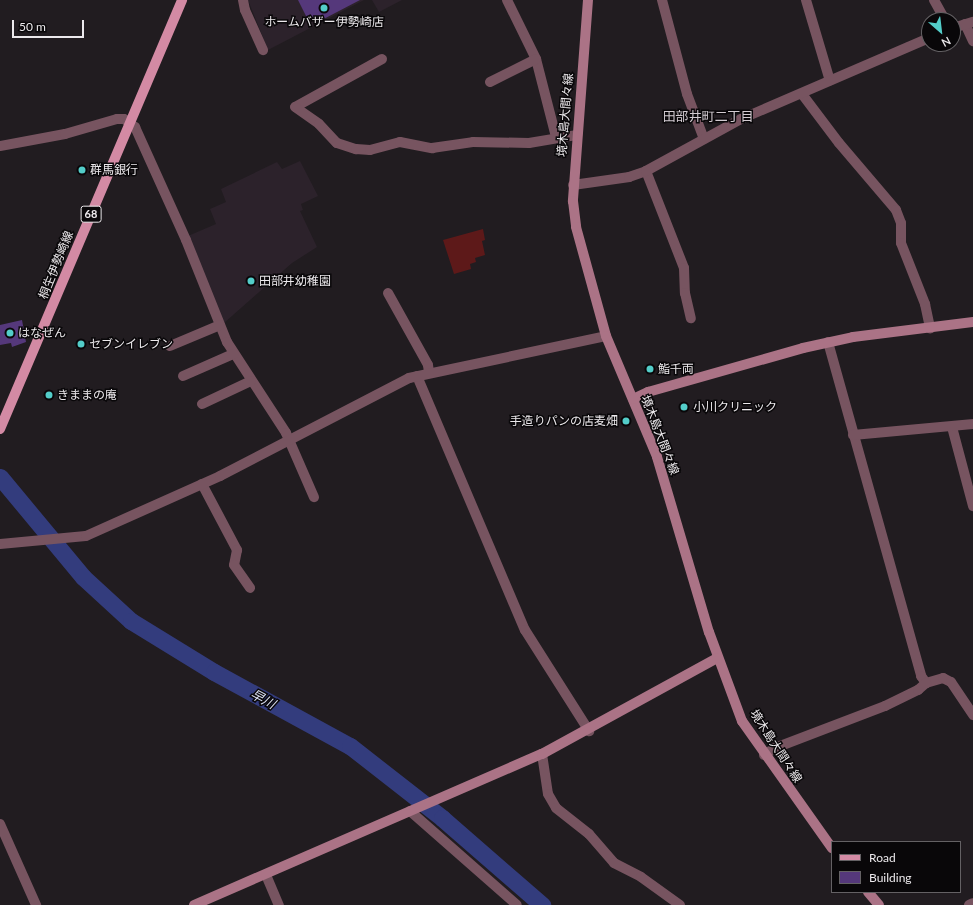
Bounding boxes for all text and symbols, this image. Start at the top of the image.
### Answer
marker: ホームバザー伊勢崎店 [319,3,329,13]
scale bar [14,12,86,38]
north arrow [921,12,961,52]
place label: ホームバザー伊勢崎店 [264,15,384,29]
text: 50 m [19,19,46,34]
text: N [940,34,953,50]
street label: 境木島大間々線 [554,73,576,157]
district label: 田部井町二丁目 [663,108,753,124]
place label: 群馬銀行 [90,163,138,177]
marker: 群馬銀行 [77,165,87,175]
road number: 68 [80,205,102,223]
street label: 桐生伊勢崎線 [36,229,76,301]
place label: 田部井幼稚園 [259,274,331,288]
marker: 田部井幼稚園 [246,276,256,286]
place label: はなぜん [18,326,66,340]
marker: はなぜん [5,328,15,338]
place label: セブンイレブン [89,337,173,351]
marker: セブンイレブン [76,339,86,349]
place label: 鮨千両 [658,362,694,376]
marker: 鮨千両 [645,364,655,374]
place label: きままの庵 [57,388,117,402]
marker: きままの庵 [44,390,54,400]
street label: 境木島大間々線 [638,393,682,477]
place label: 小川クリニック [693,400,777,414]
marker: 小川クリニック [678,401,690,413]
place label: 手造りパンの店麦畑 [510,414,618,428]
marker: 手造りパンの店麦畑 [621,416,631,426]
water label: 早川 [248,686,278,712]
street label: 境木島大間々線 [747,707,805,785]
legend [831,841,961,893]
text: Road [869,850,896,865]
text: Building [869,870,912,885]

